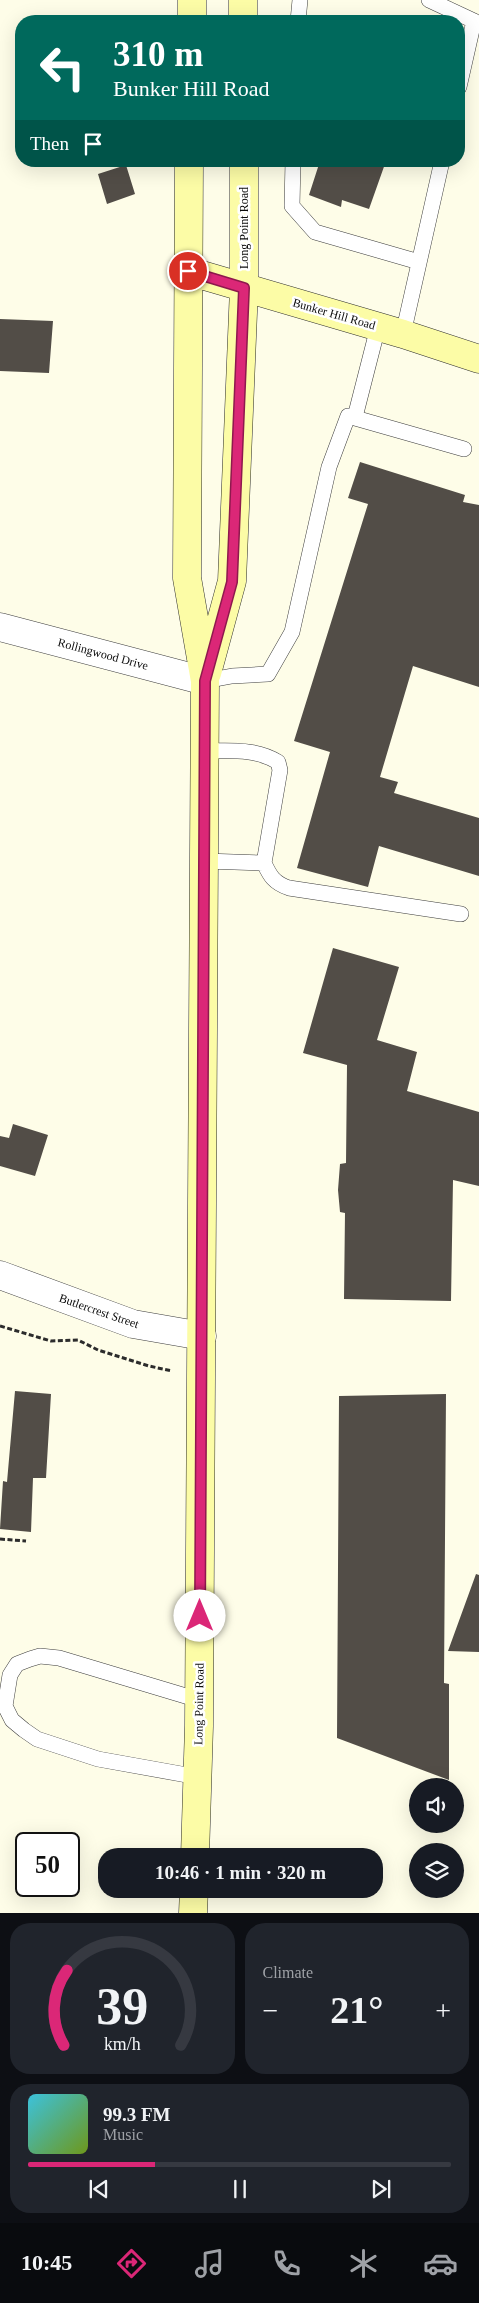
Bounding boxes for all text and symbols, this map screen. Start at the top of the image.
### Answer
icon: left [30,35,95,100]
text: 310 m [113,35,203,74]
text: Bunker Hill Road [113,76,269,101]
icon: arrive [79,130,107,158]
text: Then [30,133,69,154]
street label: Long Point Road [237,187,251,269]
pin [167,250,209,292]
icon: arrive [174,257,202,285]
street label: Bunker Hill Road [291,296,377,332]
street label: Rollingwood Drive [56,635,150,673]
street label: Butlercrest Street [57,1291,141,1331]
position arrow [173,1589,225,1641]
street label: Long Point Road [191,1663,207,1745]
map controls [409,1778,464,1898]
button: sound [409,1778,464,1833]
speed limit sign: 50 [15,1832,80,1897]
button: layers [409,1843,464,1898]
text: 10:46 · 1 min · 320 m [155,1862,326,1883]
text: Climate [263,1964,313,1981]
text: 39 [96,1978,148,2035]
text: 21° [330,1989,383,2031]
text: − [263,1995,278,2026]
text: + [435,1995,451,2026]
text: km/h [104,2034,141,2054]
text: 99.3 FM [103,2104,171,2125]
text: Music [103,2126,143,2143]
icon: previous [85,2175,113,2203]
icon: pause [226,2175,254,2203]
icon: next [367,2175,395,2203]
icon: directions [114,2246,149,2281]
icon: music [192,2246,227,2281]
icon: phone [269,2246,304,2281]
icon: climate [346,2246,381,2281]
icon: car [423,2246,458,2281]
text: 10:45 [21,2250,72,2275]

